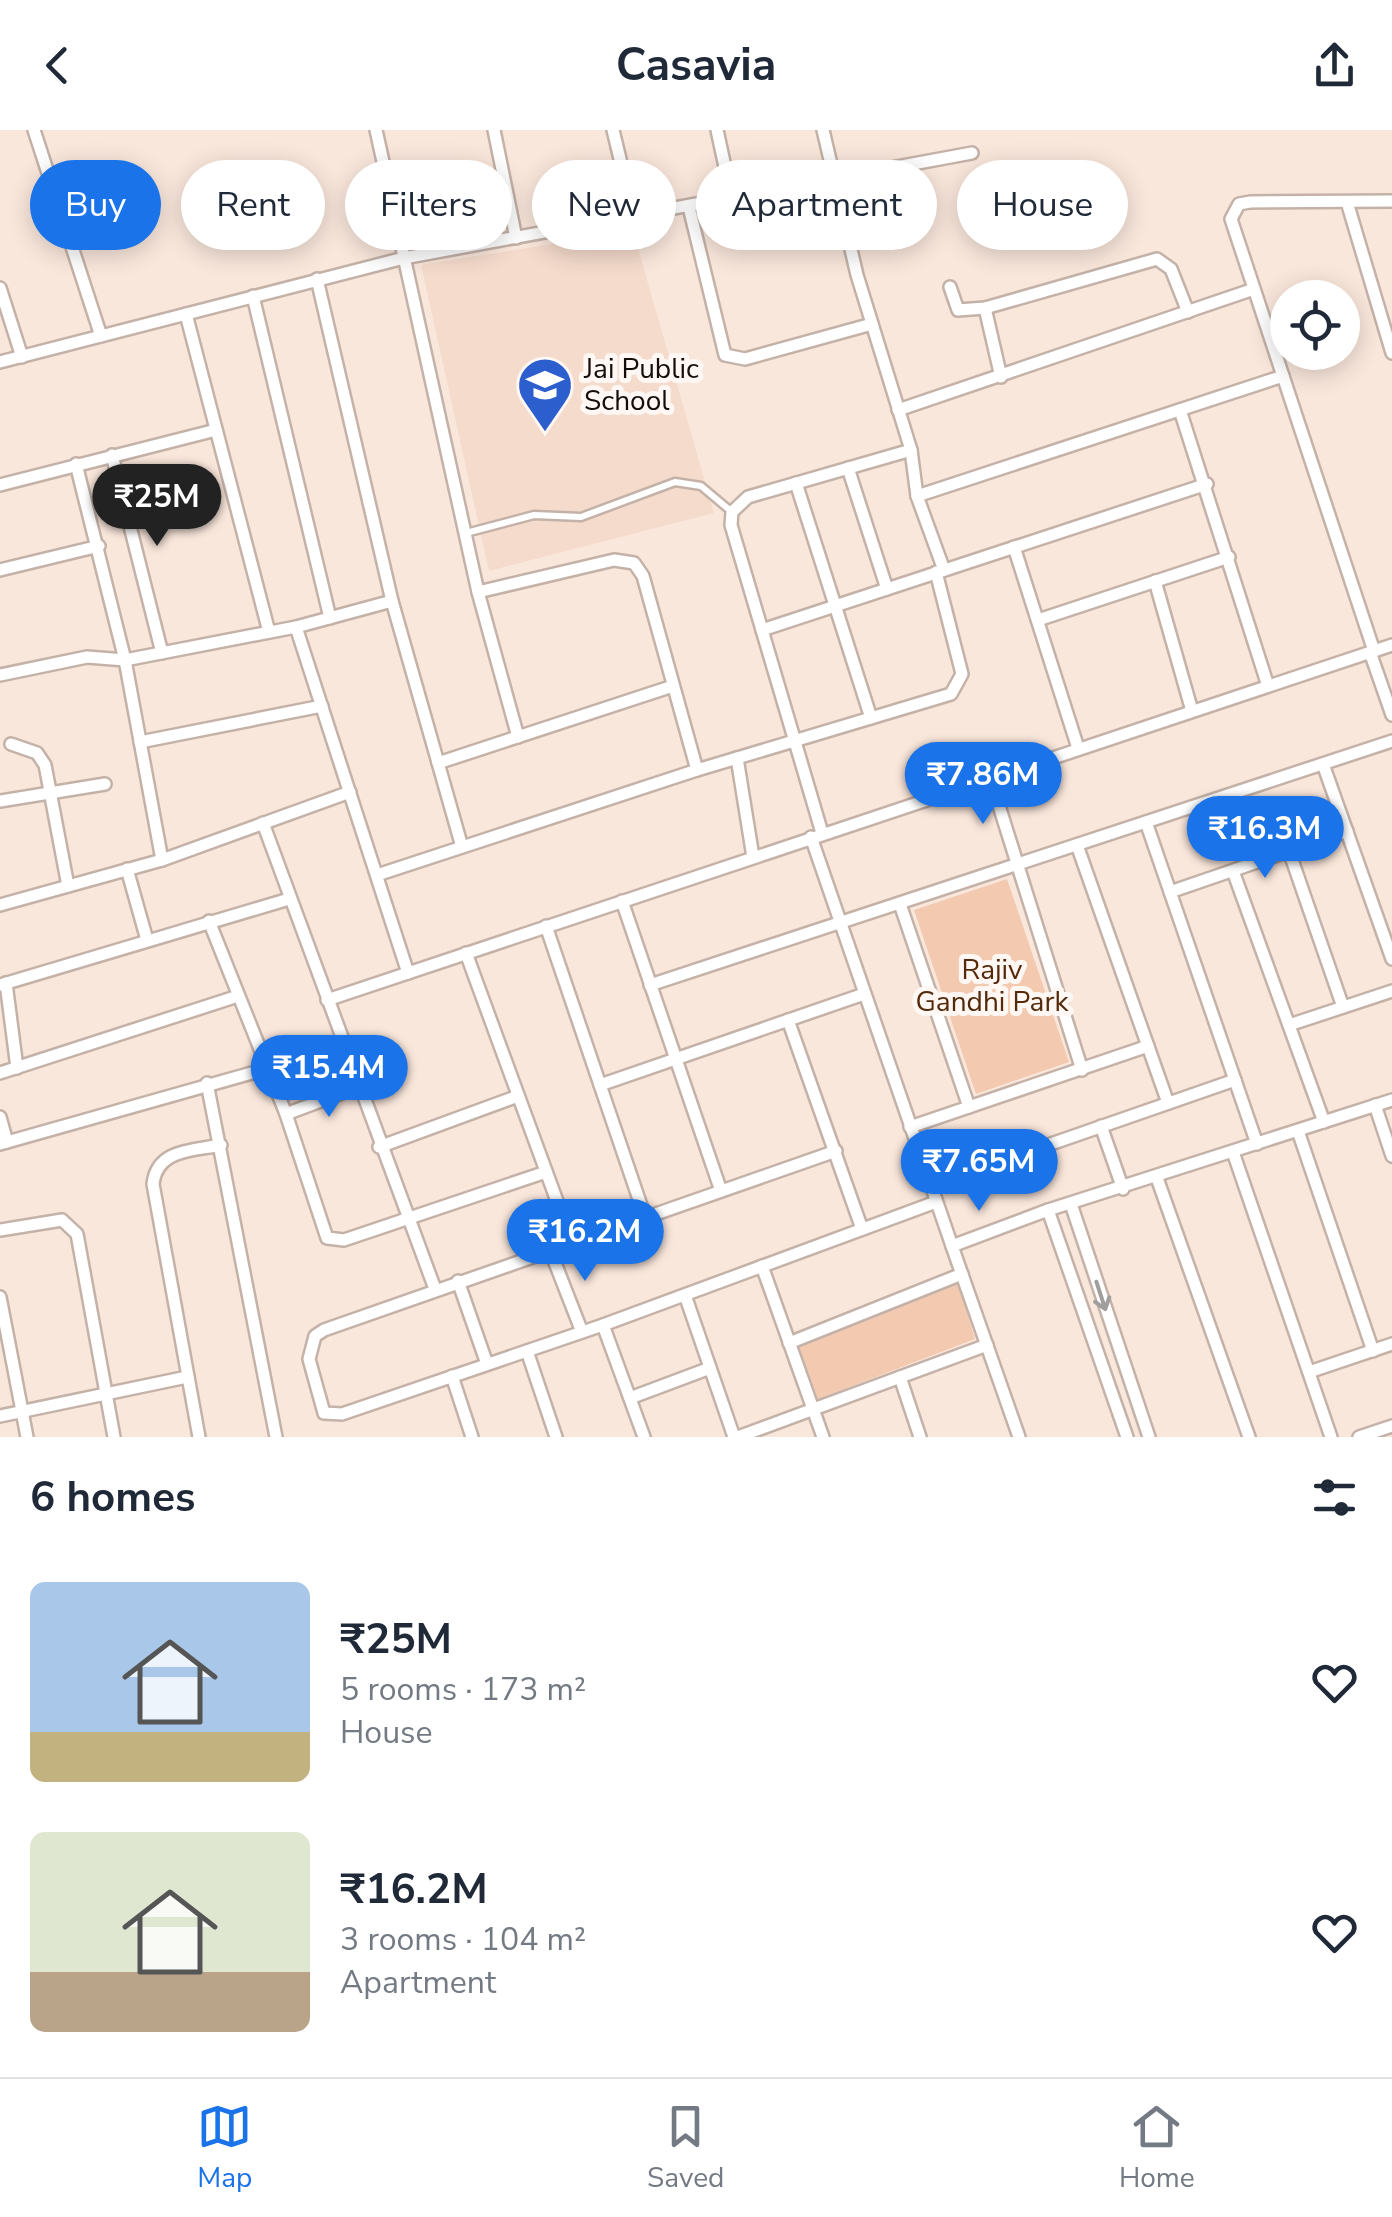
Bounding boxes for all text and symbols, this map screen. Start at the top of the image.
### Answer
text: Casavia [616,35,776,96]
icon: back [30,38,85,93]
icon: share [1307,38,1362,93]
chip: Buy [30,160,161,250]
chip: Rent [181,160,325,250]
chip: Filters [345,160,512,250]
chip: New [532,160,676,250]
chip: Apartment [696,160,937,250]
chip: House [957,160,1128,250]
map controls [1270,280,1360,370]
button: locate [1270,280,1360,370]
place label: Jai Public School [583,350,699,420]
school or university icon: Jai Public School [515,355,575,434]
pin: ₹25M [98,464,216,549]
text: ₹25M [114,475,200,518]
pin: ₹7.86M [902,742,1064,827]
text: ₹7.86M [927,753,1039,796]
pin: ₹16.3M [1184,796,1346,881]
text: ₹16.3M [1209,807,1321,850]
park label: Rajiv Gandhi Park [916,951,1069,1021]
pin: ₹15.4M [248,1035,410,1120]
text: ₹15.4M [273,1046,385,1089]
pin: ₹7.65M [898,1129,1060,1214]
text: ₹7.65M [923,1140,1035,1183]
pin: ₹16.2M [504,1199,666,1284]
text: ₹16.2M [529,1210,641,1253]
one-way arrow [1094,1280,1112,1312]
text: 6 homes [30,1469,195,1526]
icon: filters [1307,1470,1362,1525]
text: ₹25M [340,1611,452,1668]
icon: home [110,1622,230,1742]
icon: heart [1307,1655,1362,1710]
text: 5 rooms · 173 m² [340,1668,586,1711]
text: House [340,1711,433,1754]
text: ₹16.2M [340,1861,488,1918]
icon: home [110,1872,230,1992]
icon: heart [1307,1905,1362,1960]
text: 3 rooms · 104 m² [340,1918,586,1961]
text: Apartment [340,1961,496,2004]
tab: Map [197,2099,252,2197]
tab: Saved [647,2099,724,2197]
tab: Home [1119,2099,1195,2197]

